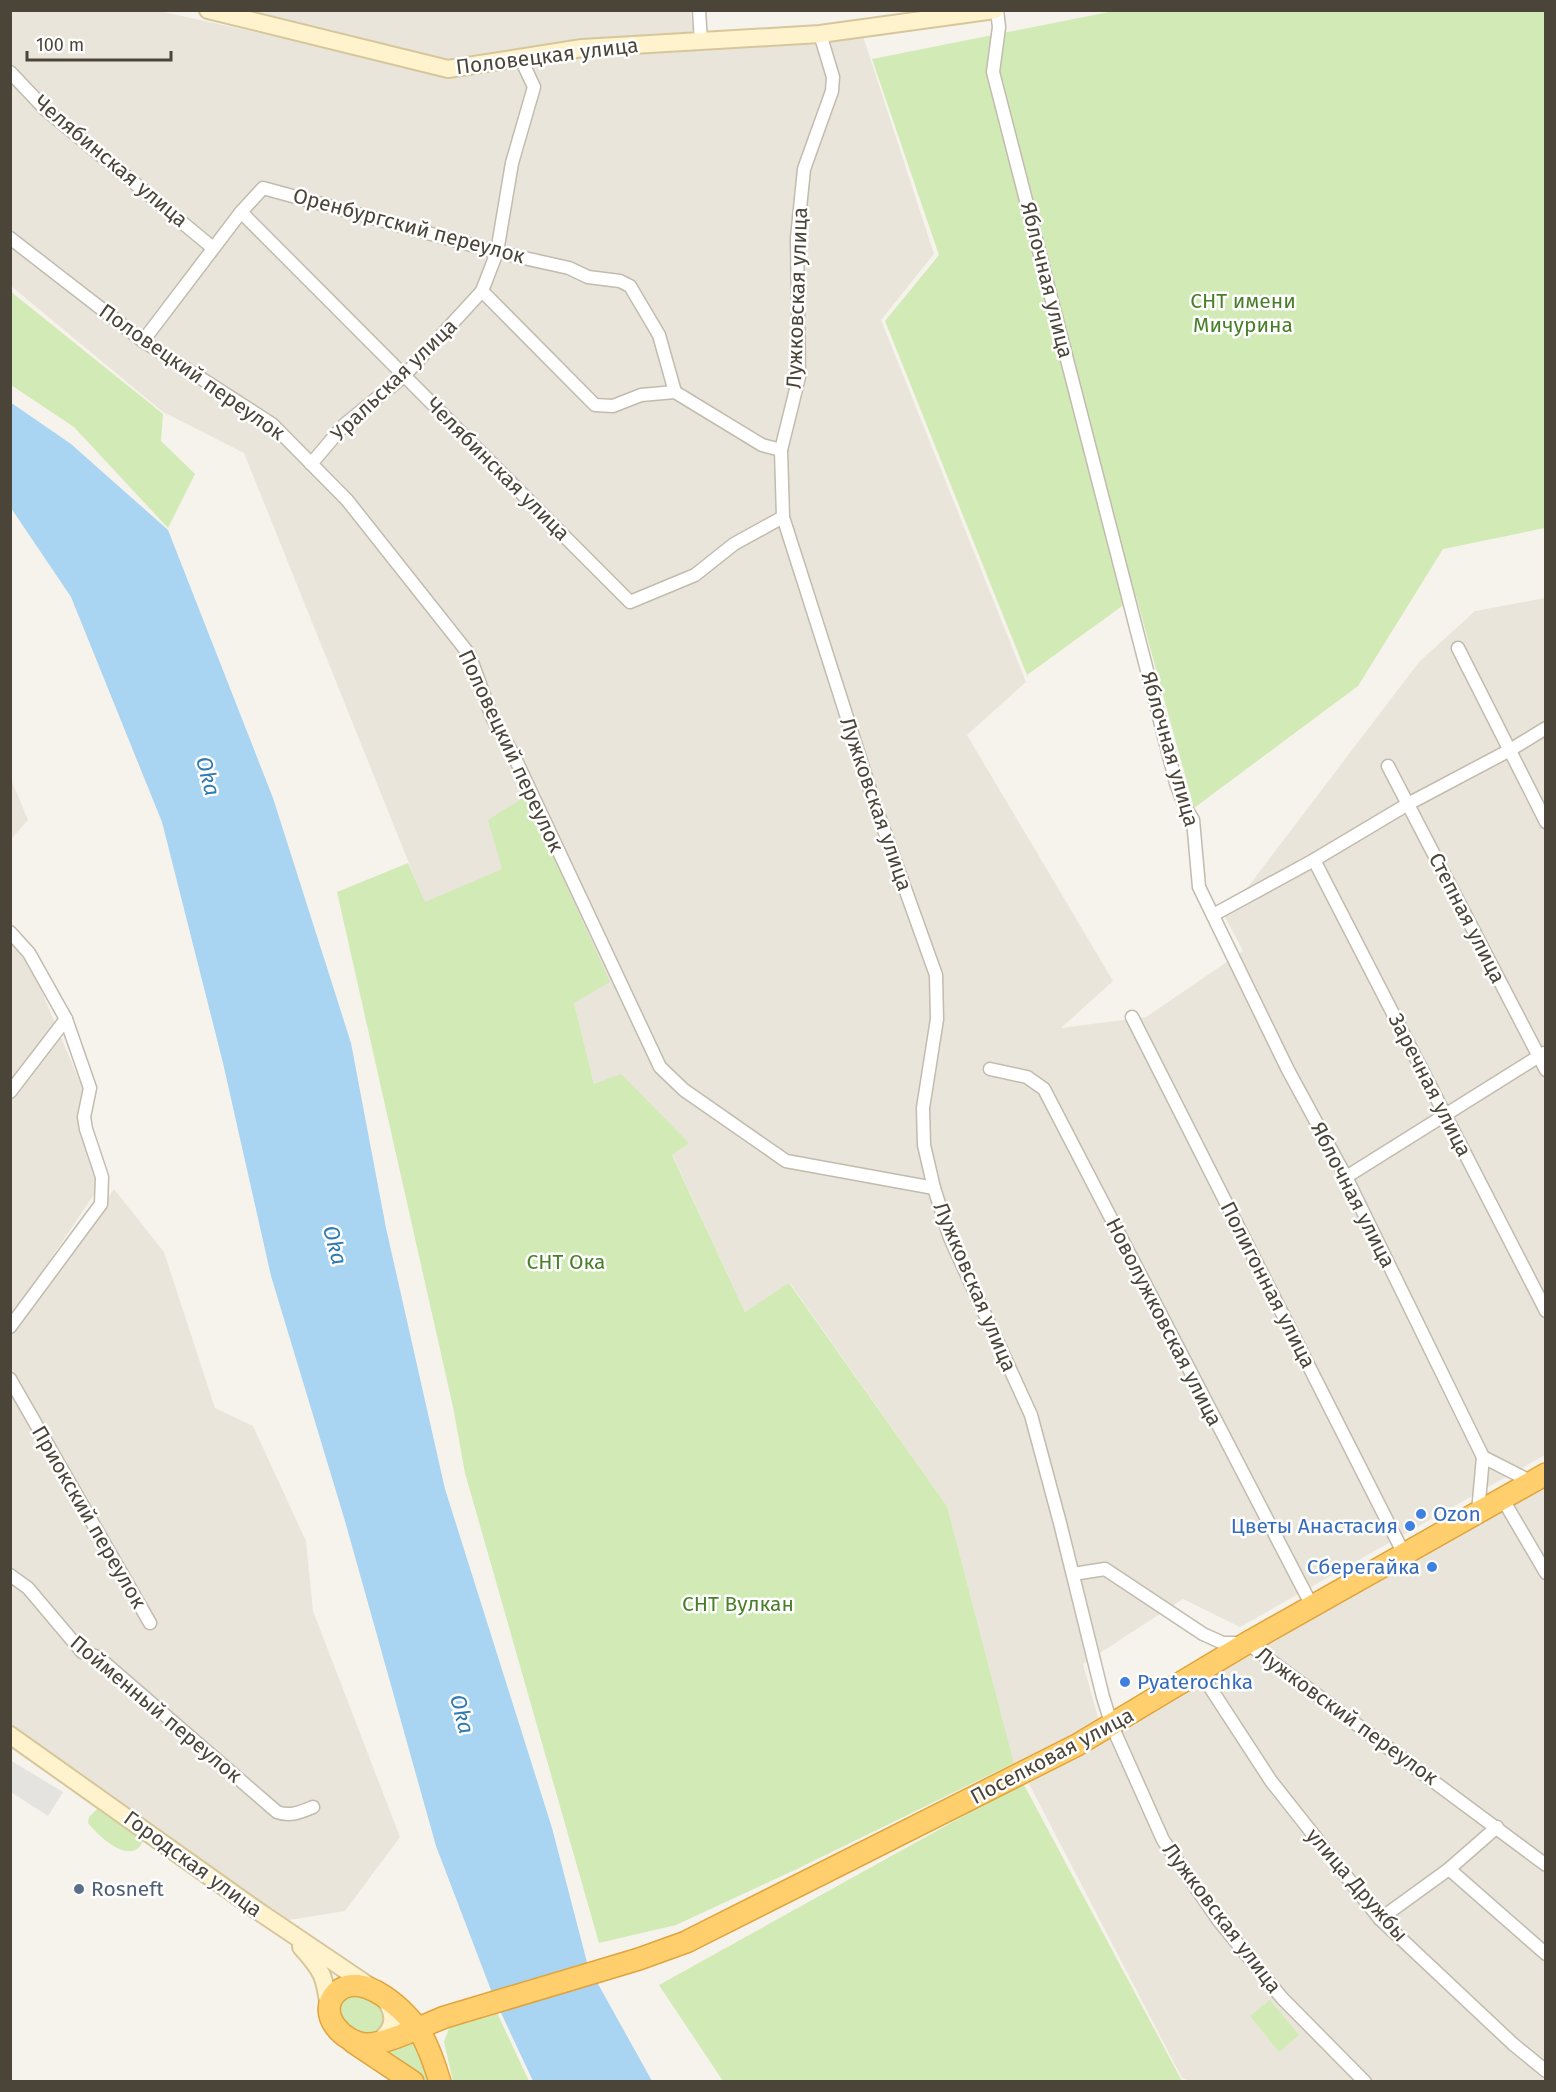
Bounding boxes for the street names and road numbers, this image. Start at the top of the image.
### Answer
street label: Половецкая улица [454,32,640,80]
street label: Челябинская улица [29,89,193,233]
street label: Оренбургский переулок [290,183,528,270]
street label: Яблочная улица [1015,199,1079,361]
street label: Лужковская улица [781,207,813,389]
street label: Половецкий переулок [94,298,290,446]
street label: Уральская улица [325,313,463,447]
street label: Челябинская улица [421,392,575,546]
street label: Половецкий переулок [453,645,569,857]
street label: Яблочная улица [1135,668,1205,830]
street label: Лужковская улица [834,714,918,894]
street label: Степная улица [1423,848,1511,988]
street label: Заречная улица [1383,1009,1477,1161]
street label: Яблочная улица [1305,1118,1401,1272]
street label: Полигонная улица [1215,1197,1321,1373]
street label: Лужковская улица [928,1198,1022,1376]
street label: Новолужковская улица [1100,1213,1228,1431]
street label: Приокский переулок [26,1421,152,1613]
street label: Пойменный переулок [65,1630,247,1788]
street label: Лужковский переулок [1251,1641,1443,1791]
street label: Поселковая улица [966,1702,1138,1810]
street label: Городская улица [119,1805,267,1923]
street label: улица Дружбы [1301,1823,1413,1947]
street label: Лужковская улица [1157,1838,1287,1998]

